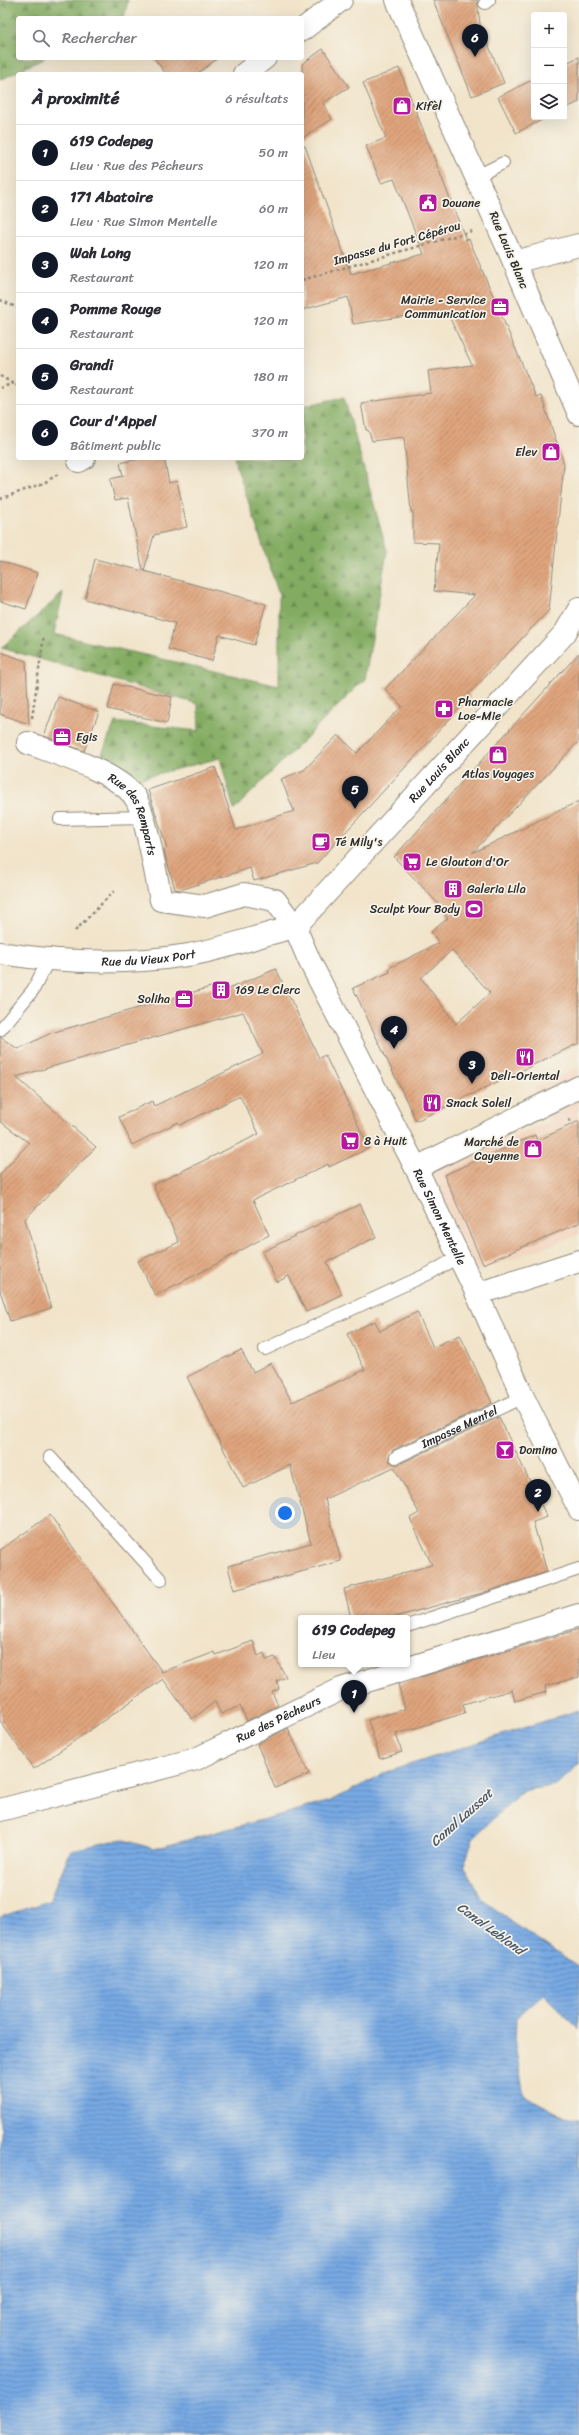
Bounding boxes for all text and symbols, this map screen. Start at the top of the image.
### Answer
map controls [531,12,567,120]
button: + [531,12,567,48]
search box [16,16,304,60]
pin: 6 [462,24,488,57]
text: Rechercher [62,25,137,51]
icon: search [30,27,52,49]
button: − [531,48,567,84]
text: À proximité [32,83,119,113]
button: layers [531,84,567,120]
text: 6 résultats [225,87,288,110]
shop icon: Kifèl [391,95,413,117]
place label: Kifèl [416,95,442,117]
text: 619 Codepeg [70,128,153,154]
text: 1 [42,141,48,164]
text: 50 m [258,141,288,164]
text: Lieu · Rue des Pêcheurs [70,154,203,177]
text: 171 Abatoire [70,184,153,210]
public building icon: Douane [417,192,439,214]
place label: Douane [442,192,480,214]
text: 2 [41,197,49,220]
text: 60 m [259,197,288,220]
street label: Rue Louis Blanc [483,208,535,292]
text: Lieu · Rue Simon Mentelle [70,210,217,233]
street label: Impasse du Fort Cépérou [330,214,464,272]
text: Wah Long [70,240,131,266]
text: 3 [41,253,49,276]
text: 120 m [253,253,288,276]
text: Restaurant [70,266,134,289]
place label: Mairie - Service Communication [401,289,486,325]
text: Pomme Rouge [70,296,161,322]
office icon: Mairie - Service Communication [489,296,511,318]
text: 4 [41,309,49,332]
text: 120 m [253,309,288,332]
text: Restaurant [70,322,134,345]
text: Grandi [70,352,113,378]
text: 5 [41,365,49,388]
text: 180 m [253,365,288,388]
text: Restaurant [70,378,134,401]
text: Cour d'Appel [70,408,156,434]
text: 6 [41,421,49,444]
text: 370 m [252,421,288,444]
text: Bâtiment public [70,434,161,457]
place label: Elev [515,441,537,463]
shop icon: Elev [540,441,562,463]
place label: Pharmacie Loe-Mie [458,691,513,727]
pharmacy icon: Pharmacie Loe-Mie [433,698,455,720]
office icon: Egis [51,726,73,748]
place label: Egis [76,726,98,748]
street label: Rue Louis Blanc [403,732,475,808]
shop icon: Atlas Voyages [487,744,509,766]
place label: Atlas Voyages [461,763,534,785]
street label: Rue des Remparts [104,767,163,858]
pin: 5 [342,776,368,809]
cafe icon: Té Mily's [310,831,332,853]
place label: Té Mily's [335,831,383,853]
supermarket icon: Le Glouton d'Or [401,851,423,873]
place label: Le Glouton d'Or [426,851,510,873]
building icon: Galeria Lila [442,878,464,900]
place label: Galeria Lila [467,878,526,900]
place label: Sculpt Your Body [370,898,461,920]
sports icon: Sculpt Your Body [463,898,485,920]
street label: Rue du Vieux Port [101,943,198,973]
building icon: 169 Le Clerc [210,979,232,1001]
place label: 169 Le Clerc [235,979,300,1001]
place label: Soliha [137,988,170,1010]
office icon: Soliha [173,988,195,1010]
pin: 4 [381,1016,407,1049]
restaurant icon: Deli-Oriental [514,1046,536,1068]
pin: 3 [459,1051,485,1084]
place label: Deli-Oriental [490,1065,560,1087]
restaurant icon: Snack Soleil [421,1092,443,1114]
place label: Snack Soleil [446,1092,512,1114]
supermarket icon: 8 à Huit [339,1130,361,1152]
place label: 8 à Huit [364,1130,407,1152]
place label: Marché de Cayenne [464,1131,519,1167]
shop icon: Marché de Cayenne [522,1138,544,1160]
street label: Rue Simon Mentelle [407,1165,472,1269]
street label: Impasse Mentel [416,1399,502,1455]
bar icon: Domino [494,1439,516,1461]
place label: Domino [519,1439,557,1461]
pin: 2 [525,1479,551,1512]
your location [275,1503,295,1523]
popup [298,1615,410,1667]
text: 619 Codepeg [312,1617,396,1643]
text: Lieu [312,1643,336,1666]
pin: 1 [341,1680,367,1713]
street label: Rue des Pêcheurs [232,1689,325,1749]
water label: Canal Laussat [425,1782,499,1852]
water label: Canal Leblond [452,1896,533,1963]

